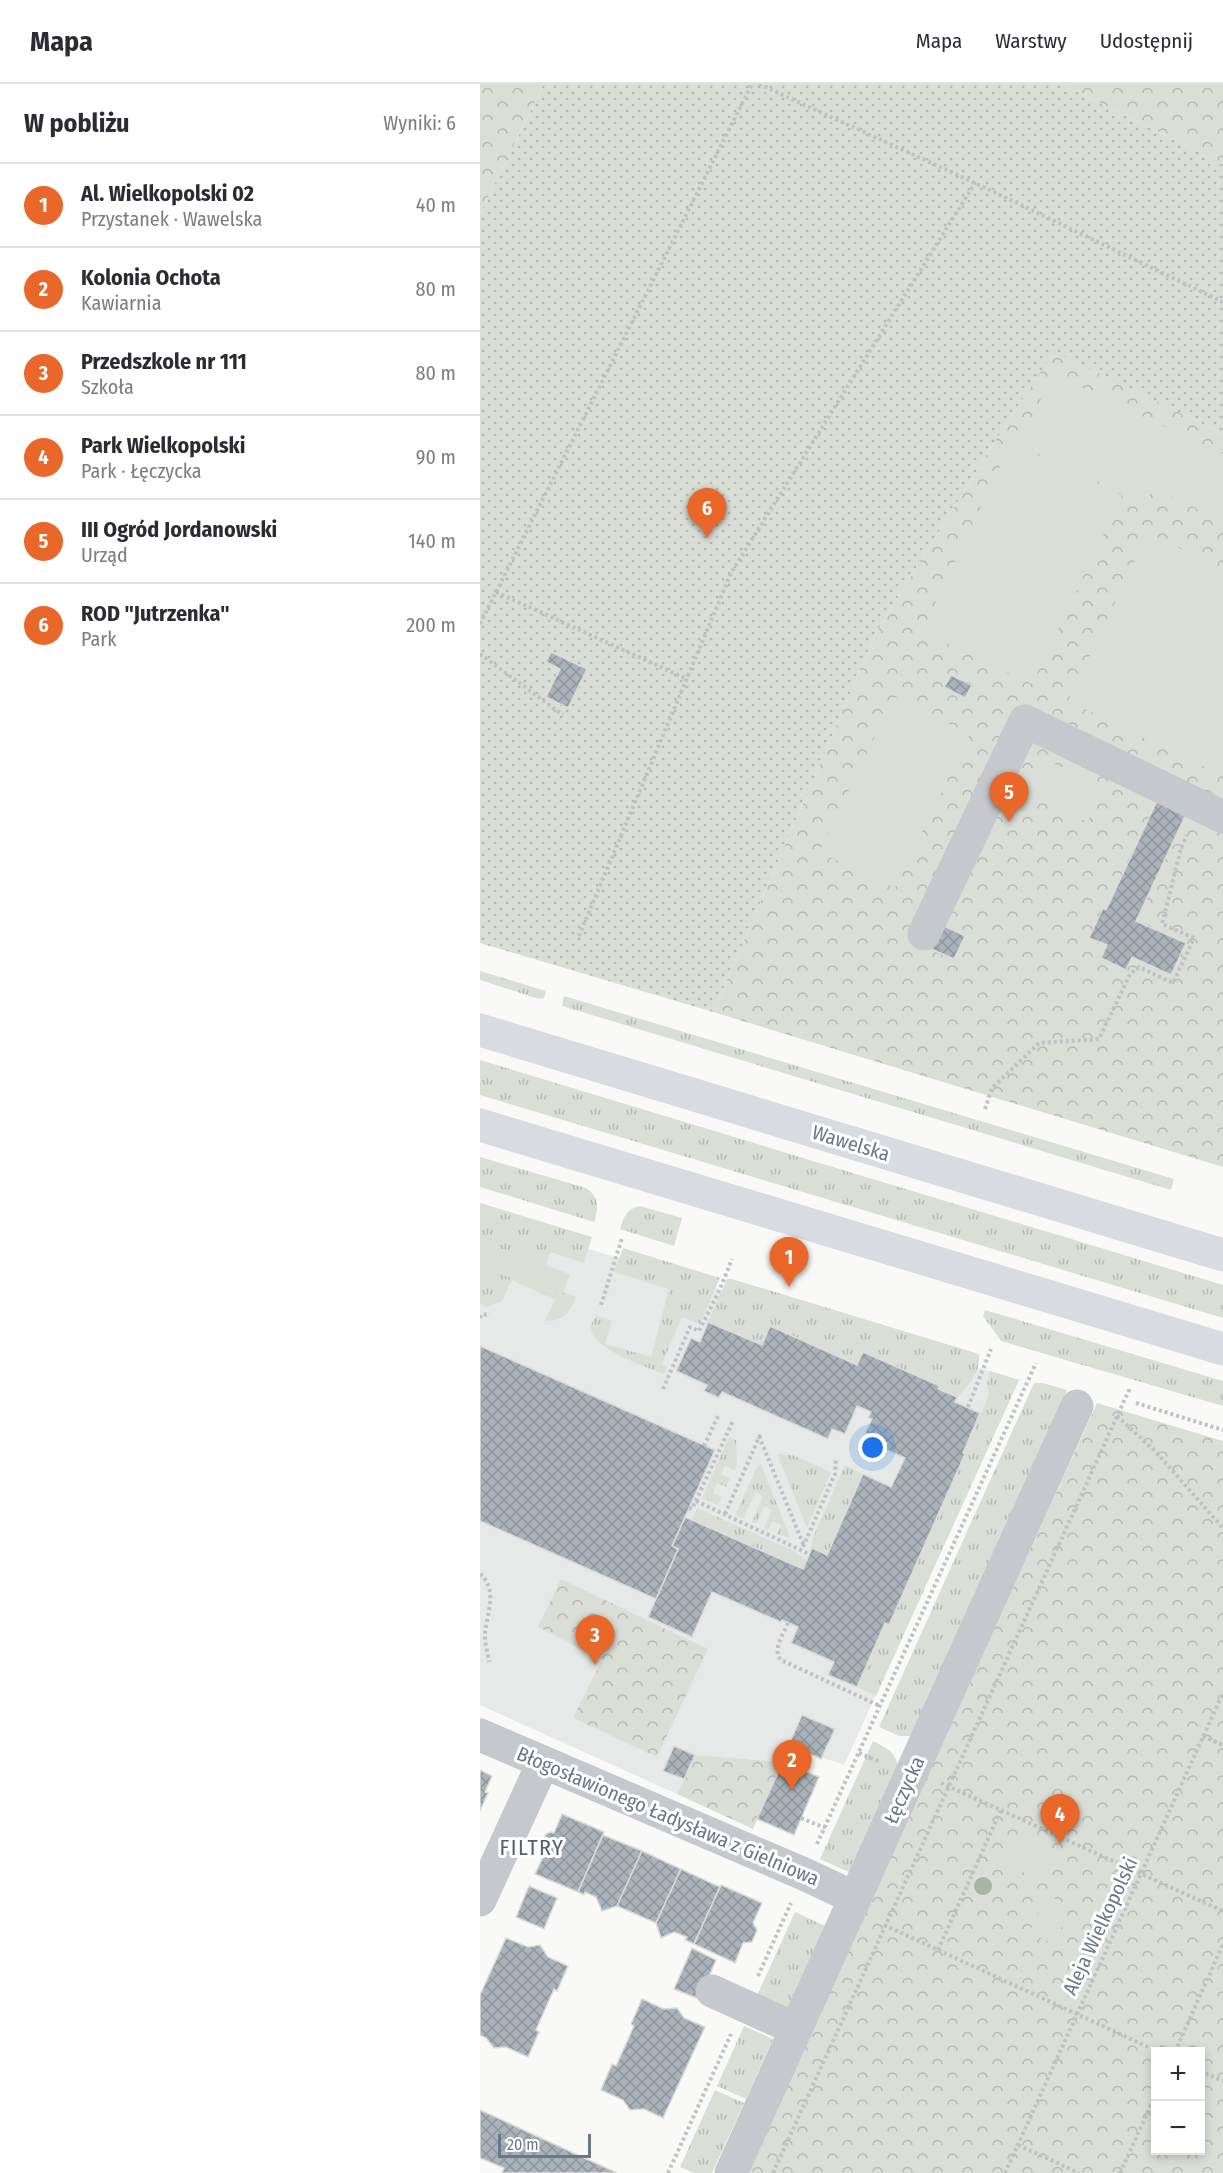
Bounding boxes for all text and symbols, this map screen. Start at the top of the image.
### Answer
text: Mapa [30,25,93,58]
text: Mapa [916,28,962,54]
text: Warstwy [995,28,1067,54]
text: Udostępnij [1100,28,1193,54]
text: W pobliżu [24,108,130,139]
text: Wyniki: 6 [383,111,456,135]
text: Al. Wielkopolski 02 [81,180,254,207]
text: 1 [39,193,48,217]
text: 40 m [416,193,456,217]
text: Przystanek · Wawelska [81,207,262,231]
text: Kolonia Ochota [81,264,221,291]
text: 2 [39,277,48,301]
text: 80 m [416,277,456,301]
text: Kawiarnia [81,291,161,315]
text: Przedszkole nr 111 [81,348,247,375]
text: 3 [39,361,48,385]
text: 80 m [416,361,456,385]
text: Szkoła [81,375,134,399]
text: Park Wielkopolski [81,432,245,459]
text: 4 [38,445,49,469]
text: 90 m [416,445,456,469]
text: Park · Łęczycka [81,459,202,483]
pin: 6 [688,488,726,538]
text: III Ogród Jordanowski [81,516,277,543]
text: 5 [39,529,48,553]
text: 140 m [408,529,456,553]
text: Urząd [81,543,128,567]
text: ROD "Jutrzenka" [81,600,230,627]
text: 6 [38,613,49,637]
text: 200 m [406,613,456,637]
text: Park [81,627,117,651]
pin: 5 [990,772,1028,822]
street label: Wawelska [809,1120,893,1166]
pin: 1 [770,1238,808,1287]
your location [858,1433,887,1462]
pin: 3 [576,1616,614,1665]
pin: 2 [772,1740,812,1790]
street label: Błogosławionego Ładysława z Gielniowa [513,1741,823,1891]
street label: Łęczycka [879,1753,929,1827]
pin: 4 [1040,1794,1080,1844]
district label: FILTRY [500,1834,564,1861]
street label: Aleja Wielkopolski [1058,1853,1142,1999]
map controls [1151,2047,1205,2155]
button: + [1151,2047,1205,2101]
button: − [1151,2101,1205,2155]
scale bar [498,2131,591,2158]
text: 20 m [507,2135,538,2154]

